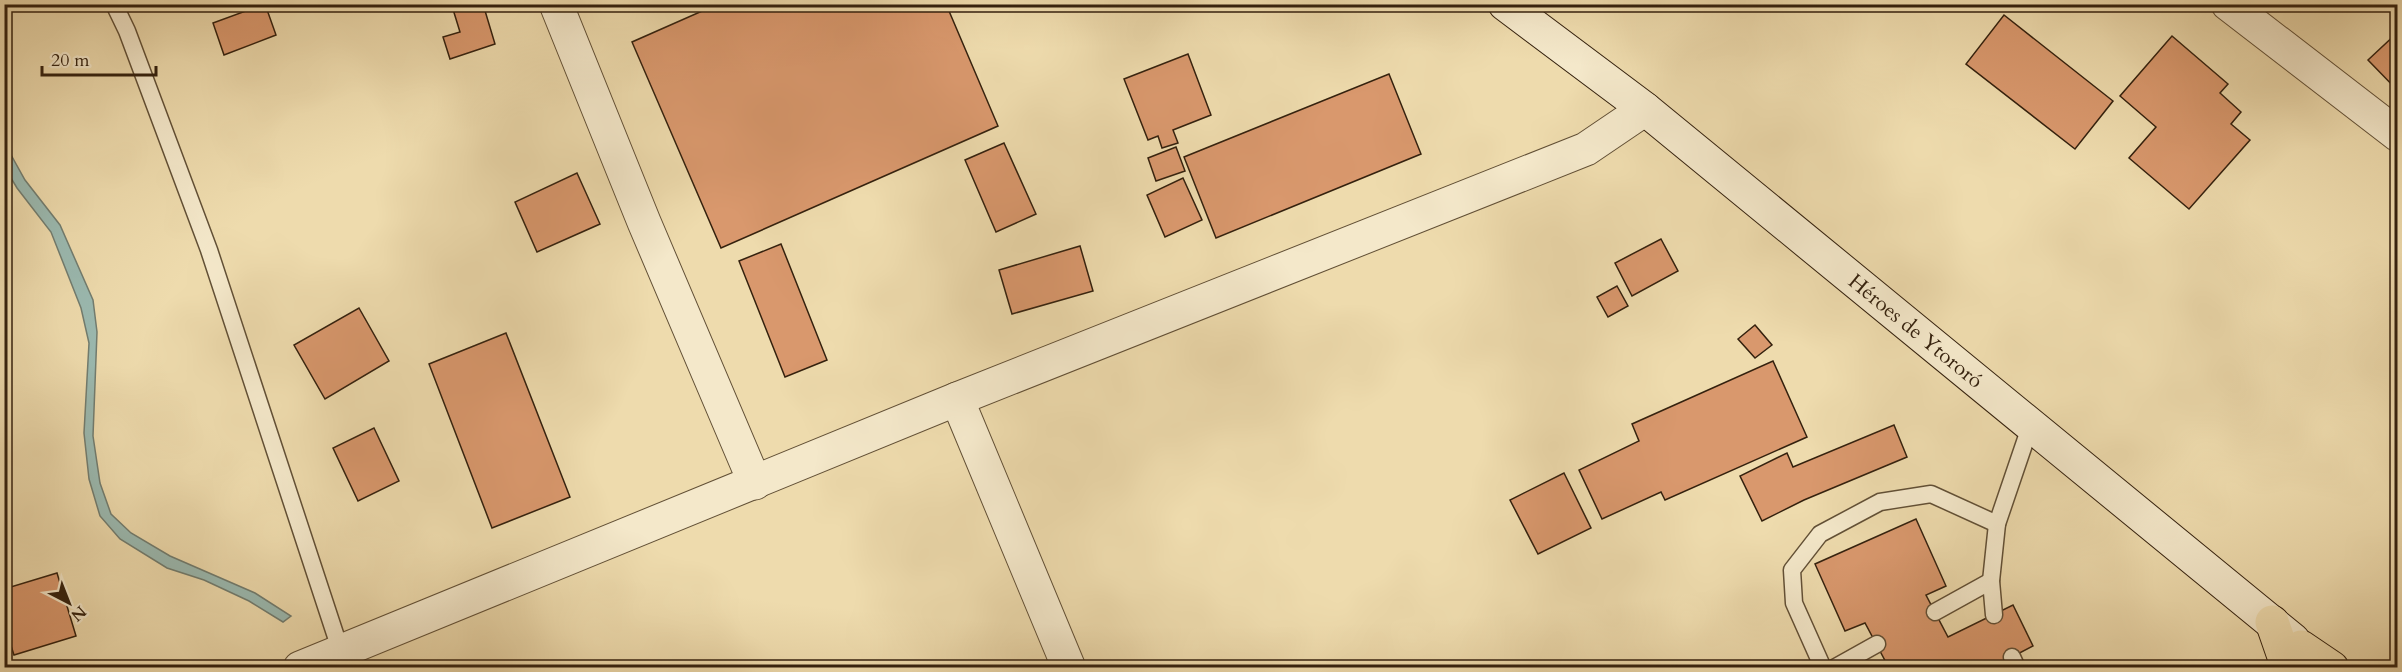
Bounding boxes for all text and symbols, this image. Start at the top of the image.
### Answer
scale bar [42,39,156,77]
text: 20 m [51,48,90,73]
street label: Héroes de Ytororó [1842,267,1989,395]
north arrow [39,573,99,633]
text: N [66,601,91,626]

